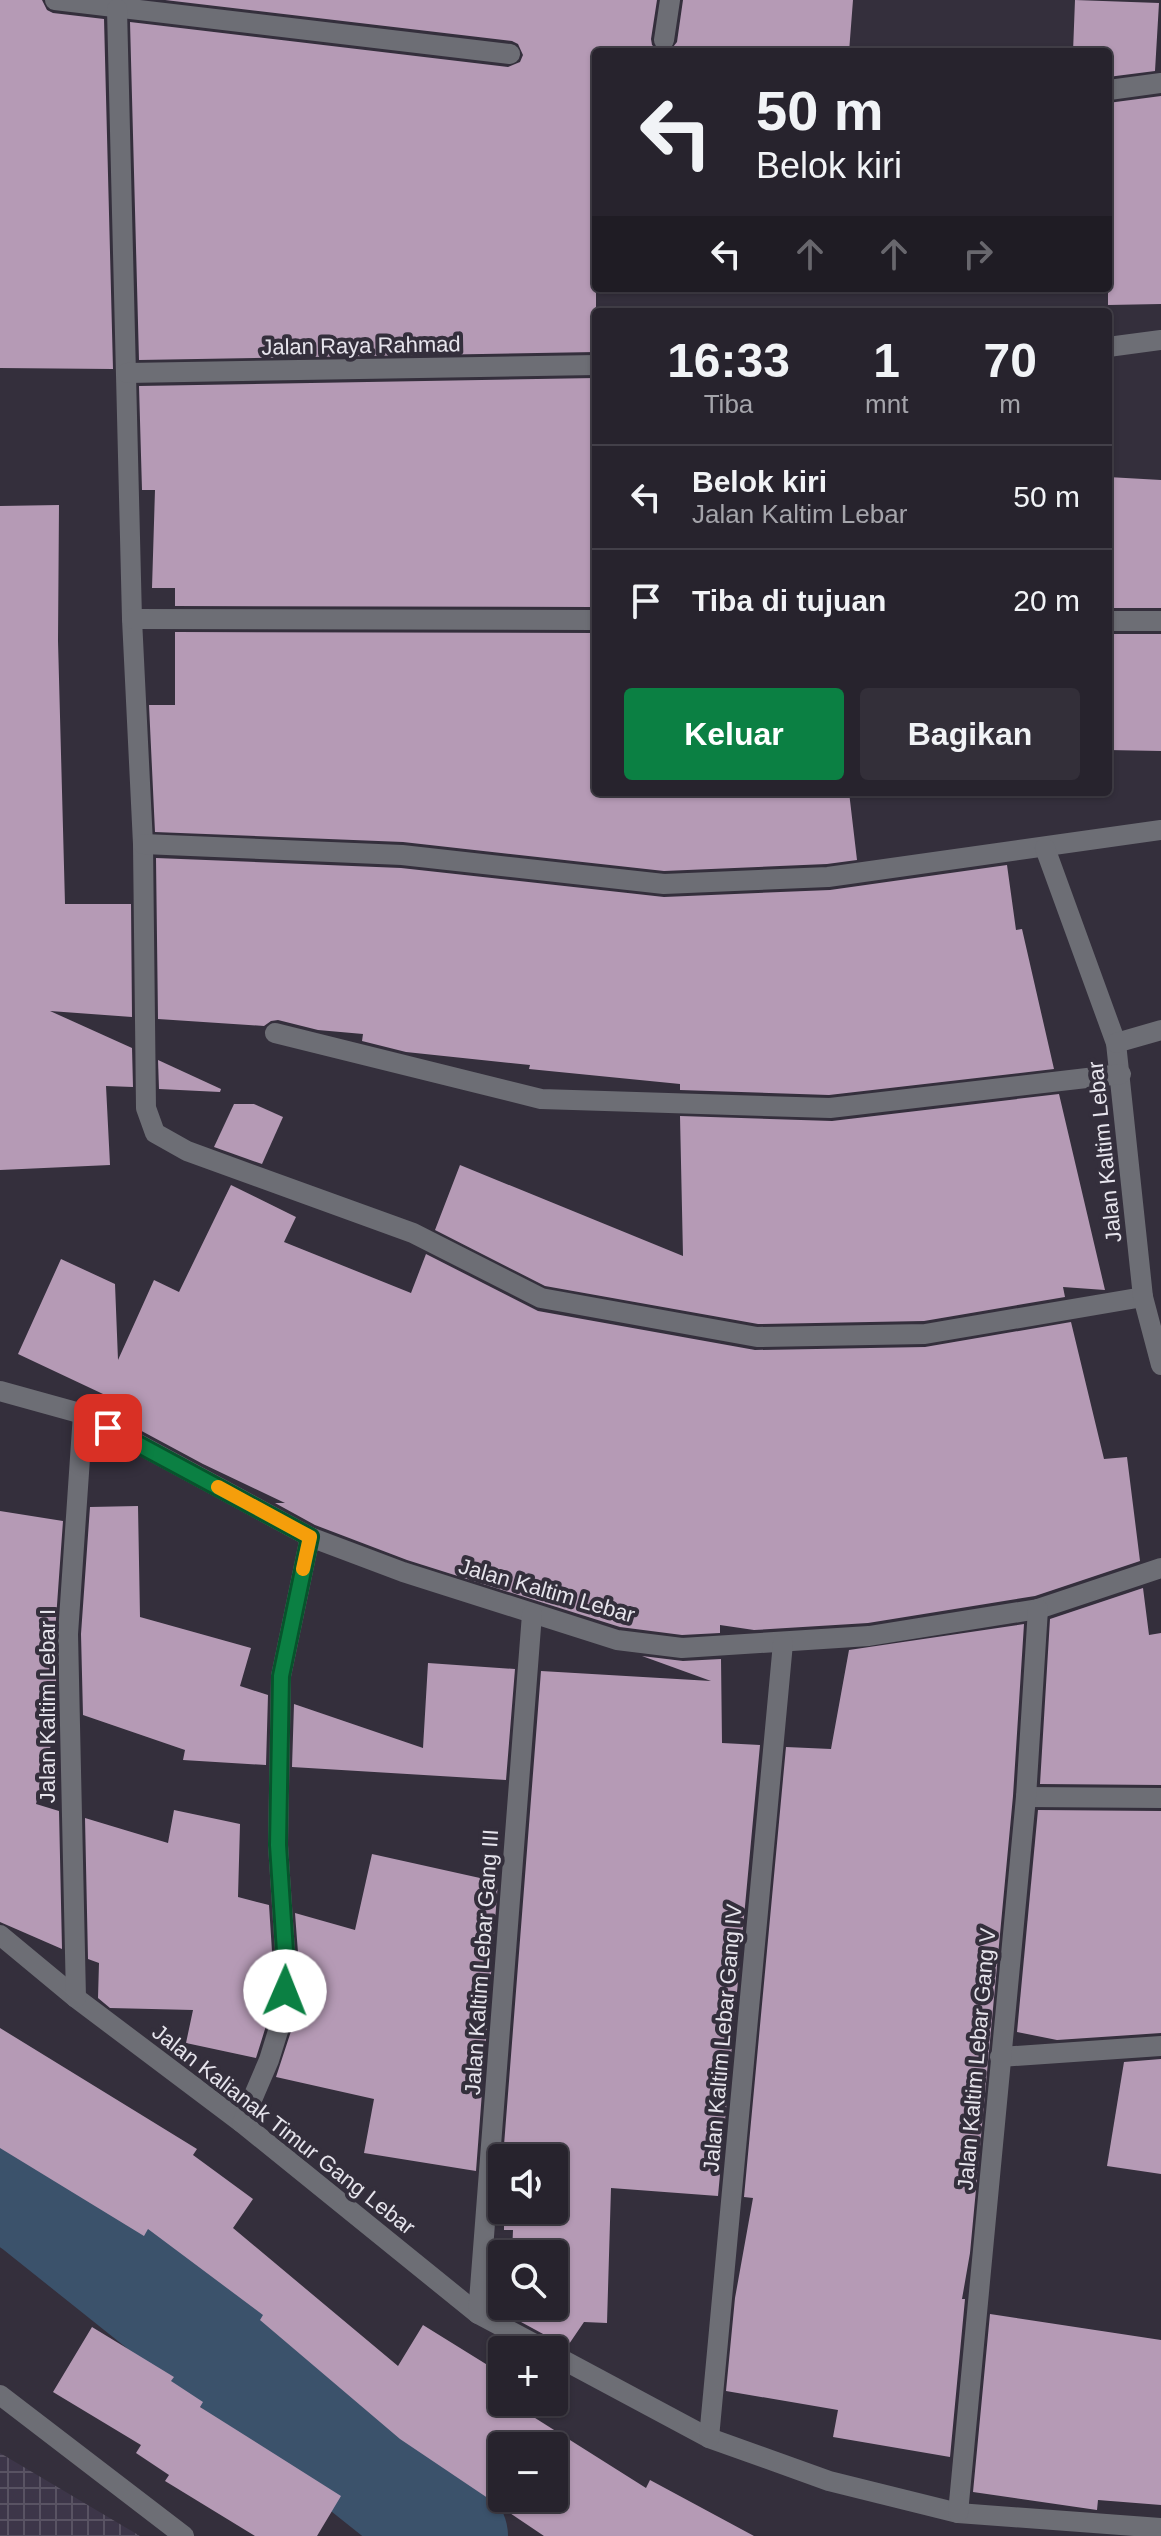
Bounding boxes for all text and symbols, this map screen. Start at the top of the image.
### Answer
text: 50 m [756,79,884,142]
icon: left [624,80,728,184]
text: Belok kiri [756,145,902,186]
icon: left [704,232,748,276]
icon: ahead [788,232,832,276]
icon: ahead [872,232,916,276]
icon: right [956,232,1000,276]
street label: Jalan Raya Rahmad [261,331,461,360]
text: 16:33 [667,334,790,387]
text: 1 [873,334,900,387]
text: 70 [983,334,1037,387]
text: Tiba [704,389,753,419]
text: mnt [865,389,908,419]
text: m [999,389,1021,419]
text: Belok kiri [692,465,827,498]
icon: left [624,475,668,519]
text: 50 m [1013,480,1080,513]
text: Jalan Kaltim Lebar [692,499,907,529]
icon: arrive [624,579,668,623]
text: Tiba di tujuan [692,584,886,617]
text: 20 m [1013,584,1080,617]
button: Keluar [624,688,844,780]
button: Bagikan [860,688,1080,780]
street label: Jalan Kaltim Lebar [1083,1060,1126,1244]
pin [74,1394,142,1462]
icon: arrive [86,1406,130,1450]
street label: Jalan Kaltim Lebar [456,1553,638,1628]
street label: Jalan Kaltim Lebar I [35,1609,60,1803]
street label: Jalan Kaltim Lebar Gang III [460,1828,503,2096]
street label: Jalan Kaltim Lebar Gang IV [698,1903,747,2173]
street label: Jalan Kaltim Lebar Gang V [953,1927,1000,2191]
position arrow [243,1949,327,2033]
street label: Jalan Kalianak Timur Gang Lebar [147,2019,420,2240]
map controls [488,2144,568,2512]
button: sound [488,2144,568,2224]
button: search [488,2240,568,2320]
button: + [488,2336,568,2416]
button: − [488,2432,568,2512]

